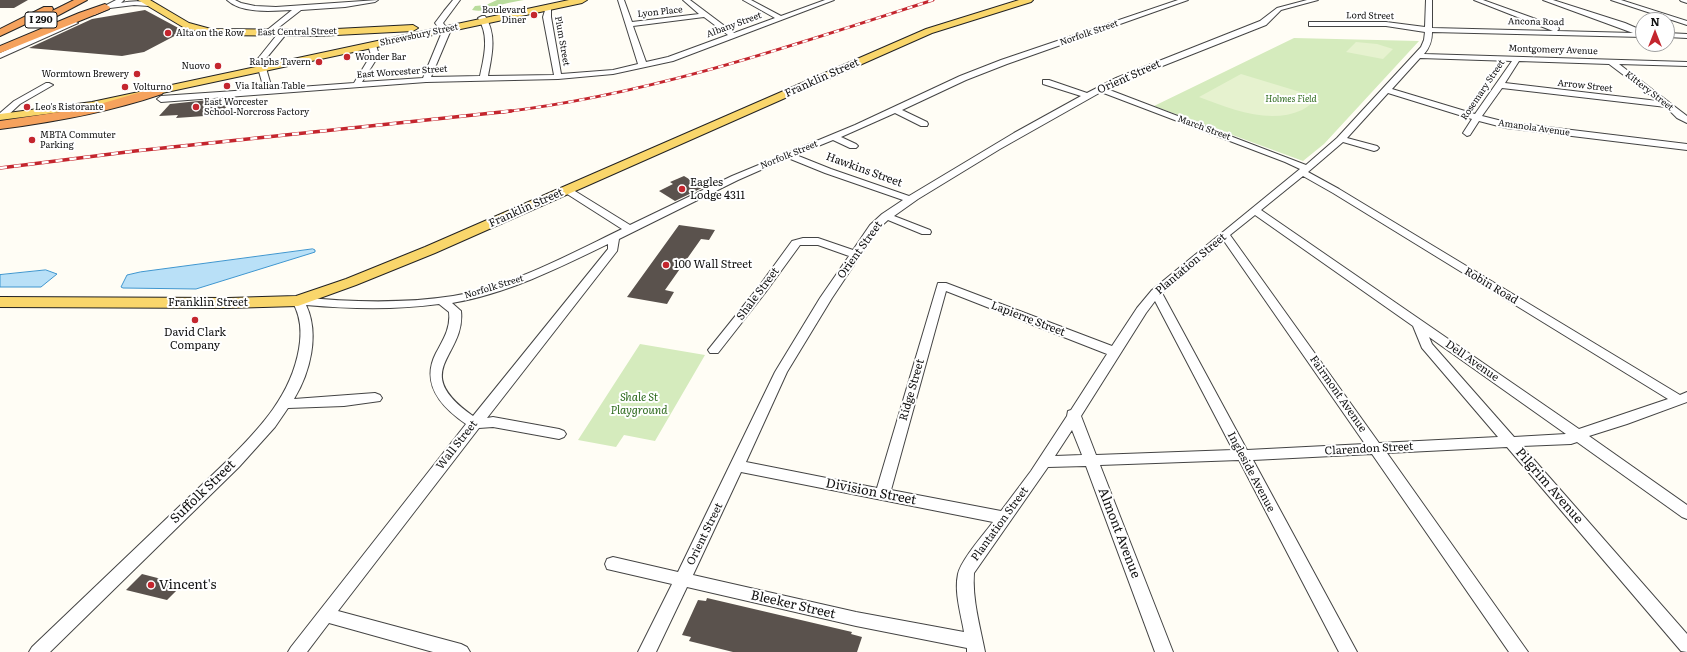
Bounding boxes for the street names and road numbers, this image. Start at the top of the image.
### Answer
street label: Lyon Place [637,4,683,20]
street label: Albany Street [705,10,763,40]
street label: Lord Street [1346,10,1394,22]
road number: I 290 [25,12,57,28]
street label: Plum Street [552,15,572,67]
street label: Ancona Road [1508,16,1564,28]
street label: Norfolk Street [1058,18,1120,48]
street label: Shrewsbury Street [379,21,459,49]
street label: East Central Street [257,26,337,38]
street label: Montgomery Avenue [1508,43,1598,57]
street label: Franklin Street [783,56,861,100]
street label: Orient Street [1095,57,1163,97]
street label: Rosemary Street [1459,58,1507,122]
street label: East Worcester Street [356,63,448,81]
street label: Kittery Street [1623,69,1675,113]
street label: Arrow Street [1557,78,1613,94]
street label: March Street [1176,113,1232,143]
street label: Amanola Avenue [1497,118,1571,138]
street label: Norfolk Street [759,139,819,171]
street label: Hawkins Street [824,150,904,190]
street label: Franklin Street [487,186,565,230]
street label: Orient Street [835,219,885,281]
street label: Plantation Street [1153,231,1229,297]
street label: Shale Street [734,265,782,323]
street label: Robin Road [1462,265,1520,307]
street label: Norfolk Street [463,273,525,301]
street label: Franklin Street [168,296,248,310]
street label: Lapierre Street [989,299,1067,339]
street label: Dell Avenue [1443,338,1501,384]
street label: Fairmont Avenue [1307,353,1369,435]
street label: Ridge Street [897,358,927,422]
street label: Wall Street [434,418,480,472]
street label: Ingleside Avenue [1224,430,1278,514]
street label: Clarendon Street [1324,440,1414,458]
street label: Pilgrim Avenue [1512,445,1586,527]
street label: Suffolk Street [167,457,239,527]
street label: Division Street [824,476,918,508]
street label: Plantation Street [969,484,1031,564]
street label: Almont Avenue [1095,486,1143,580]
street label: Orient Street [684,501,726,567]
street label: Bleeker Street [749,588,837,622]

